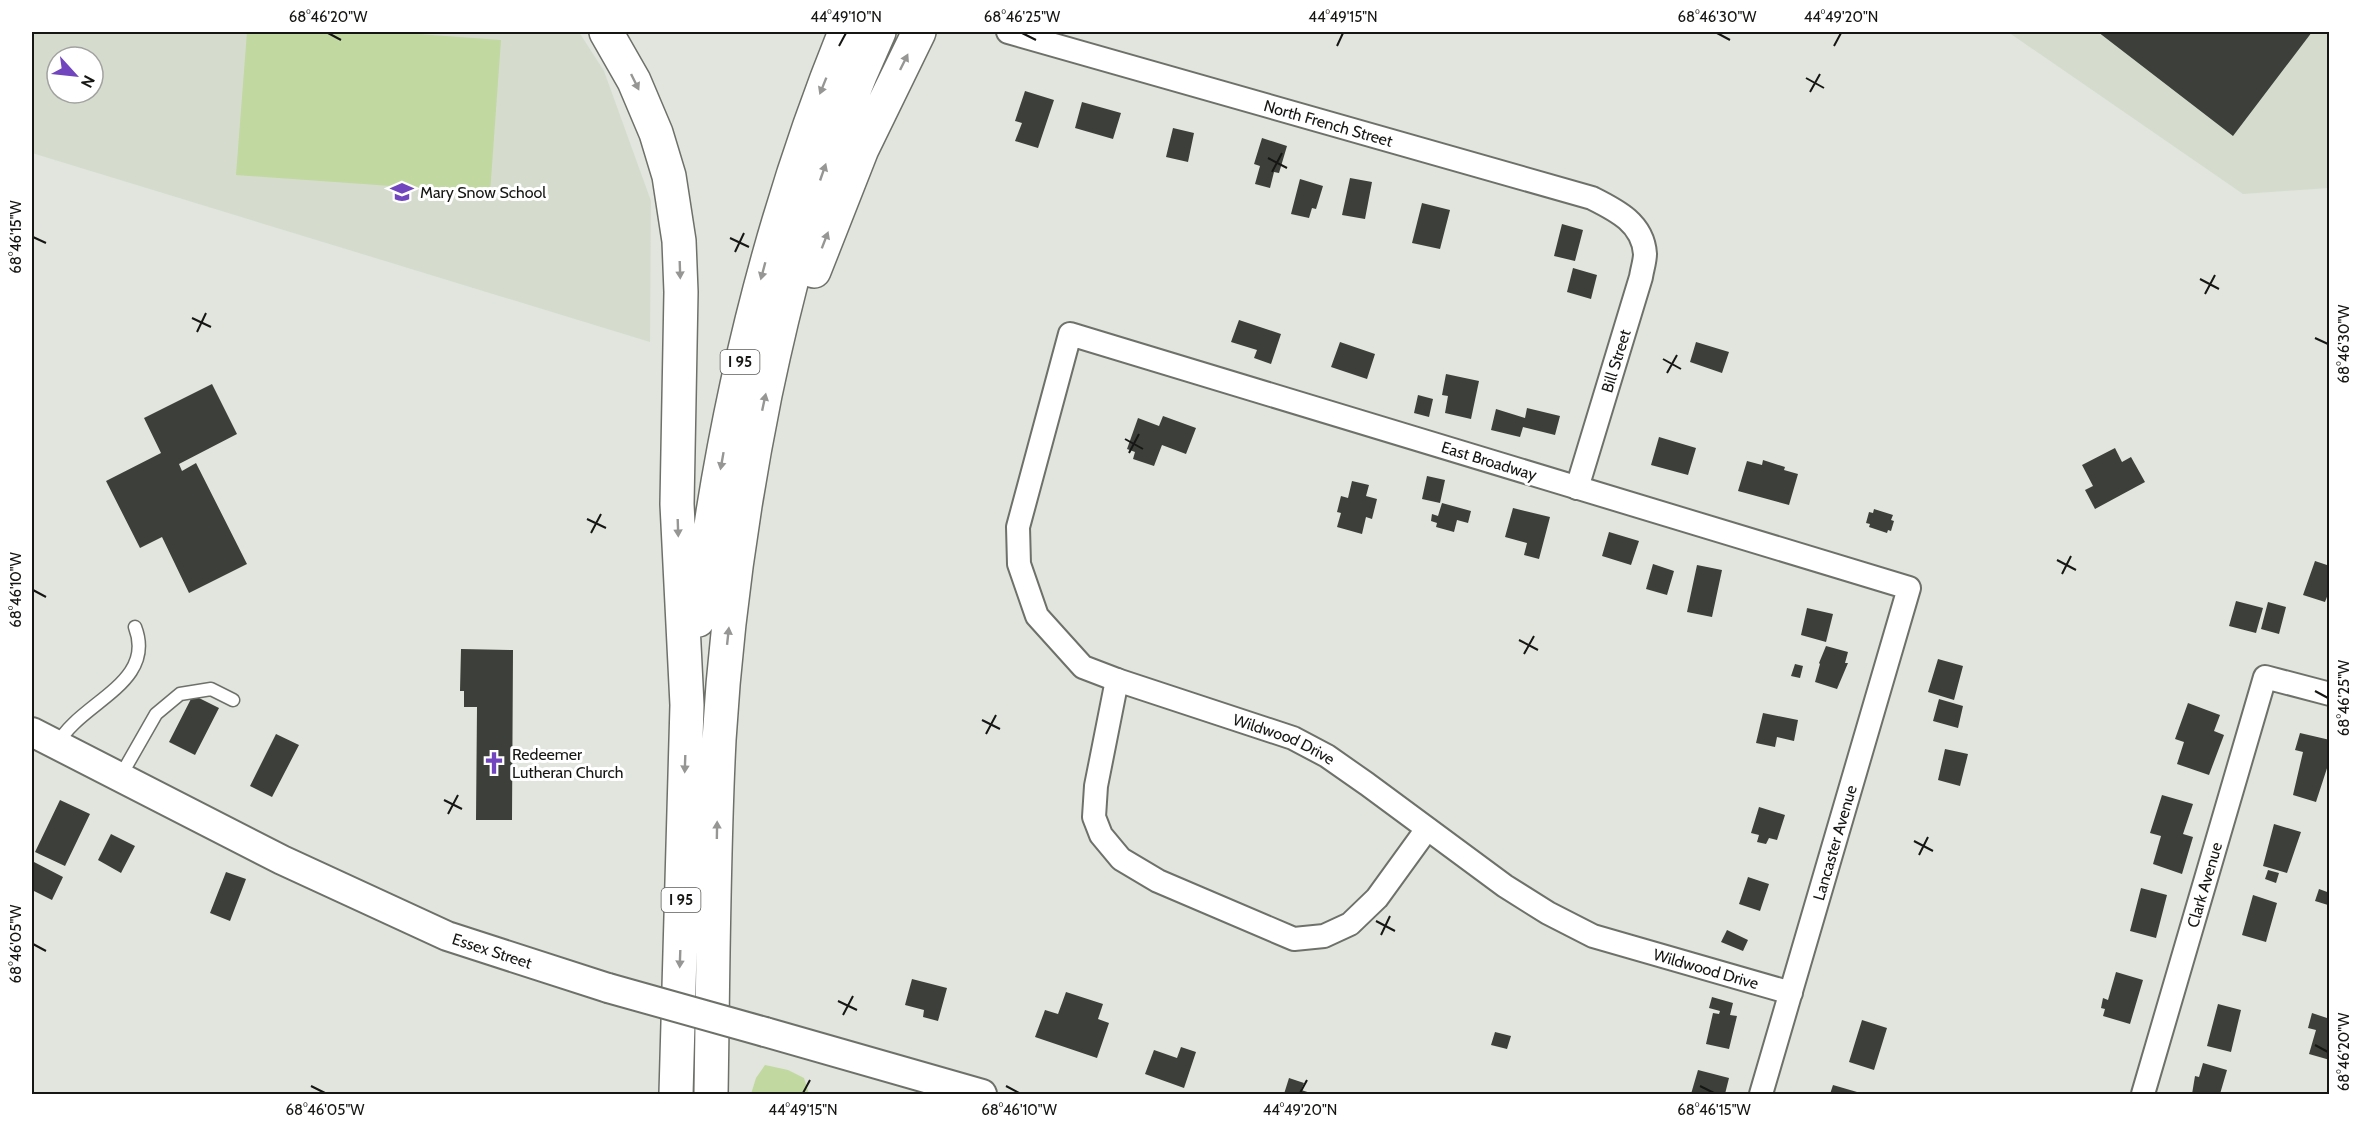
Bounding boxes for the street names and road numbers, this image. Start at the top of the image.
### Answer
street label: North French Street [1262,96,1395,151]
street label: Bill Street [1597,327,1635,395]
road number: I 95 [720,350,760,374]
street label: East Broadway [1439,437,1539,485]
street label: Wildwood Drive [1231,709,1339,768]
street label: Lancaster Avenue [1809,783,1860,902]
street label: Clark Avenue [2183,840,2226,930]
road number: I 95 [662,888,700,912]
street label: Essex Street [450,929,535,973]
street label: Wildwood Drive [1651,944,1761,993]

